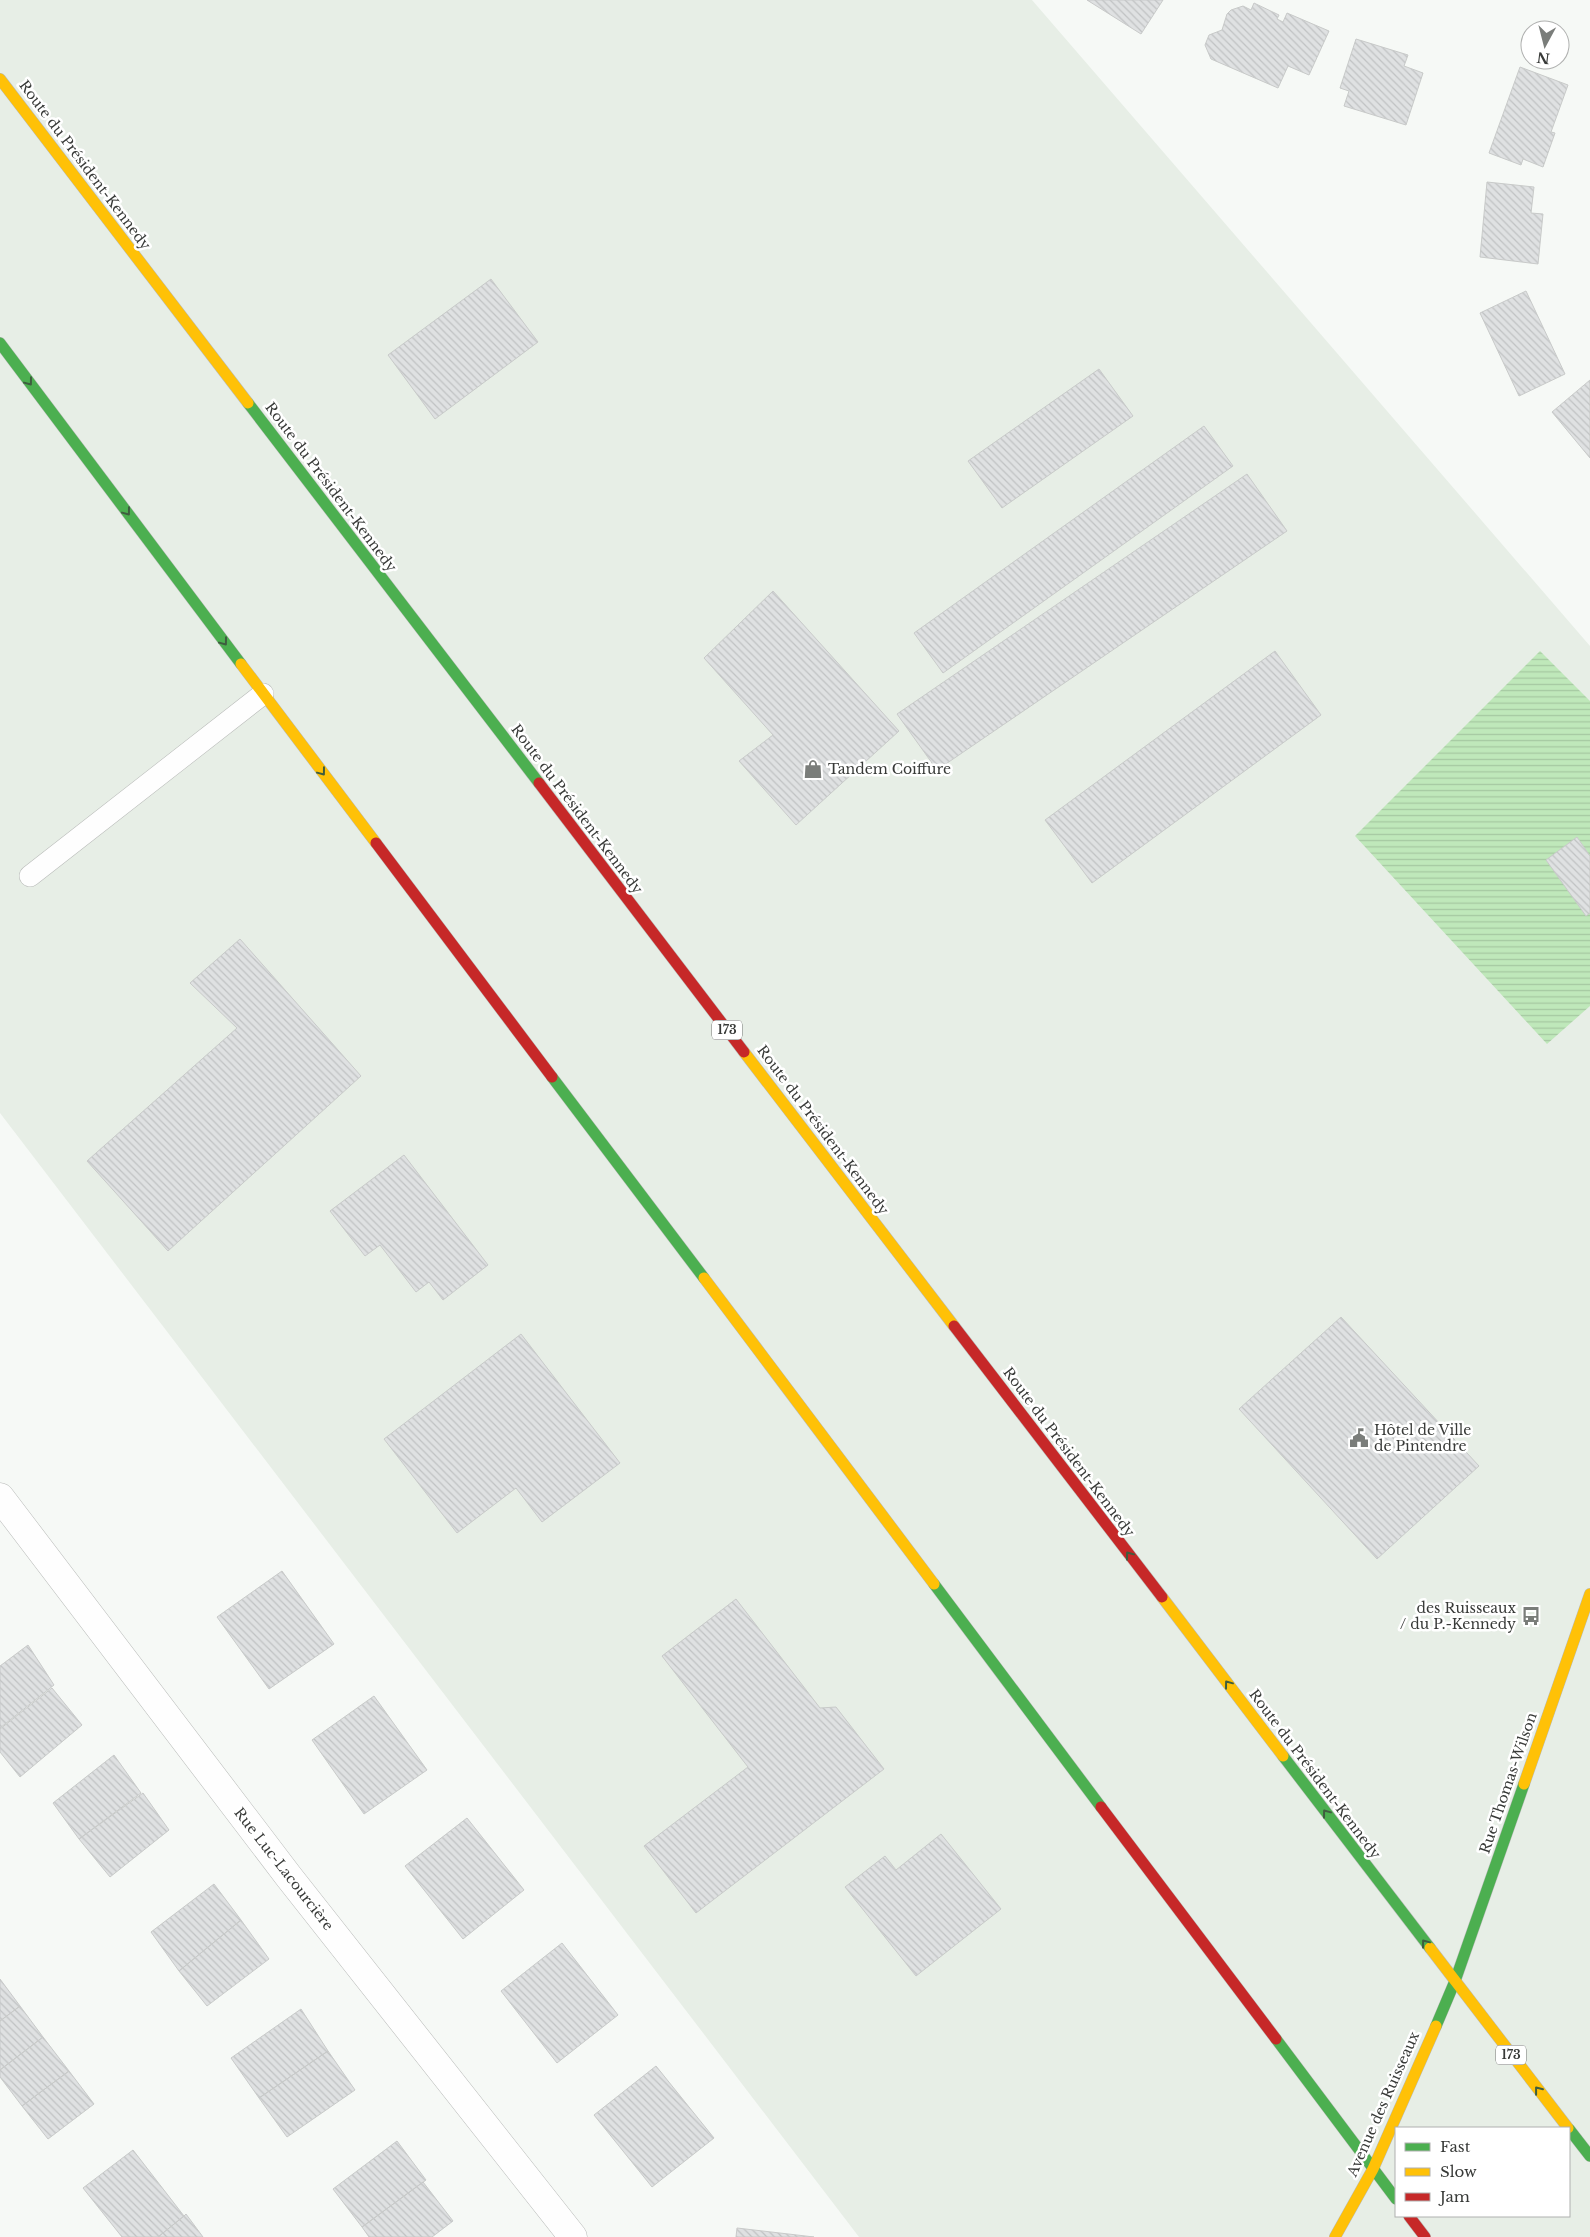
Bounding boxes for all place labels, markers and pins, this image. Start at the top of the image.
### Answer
shop icon: Tandem Coiffure [802,758,824,780]
place label: Tandem Coiffure [828,760,951,778]
place label: Hôtel de Ville de Pintendre [1374,1421,1471,1455]
public building icon: Hôtel de Ville de Pintendre [1348,1427,1370,1449]
place label: des Ruisseaux / du P.-Kennedy [1400,1599,1516,1633]
bus stop icon: des Ruisseaux / du P.-Kennedy [1520,1605,1542,1627]

